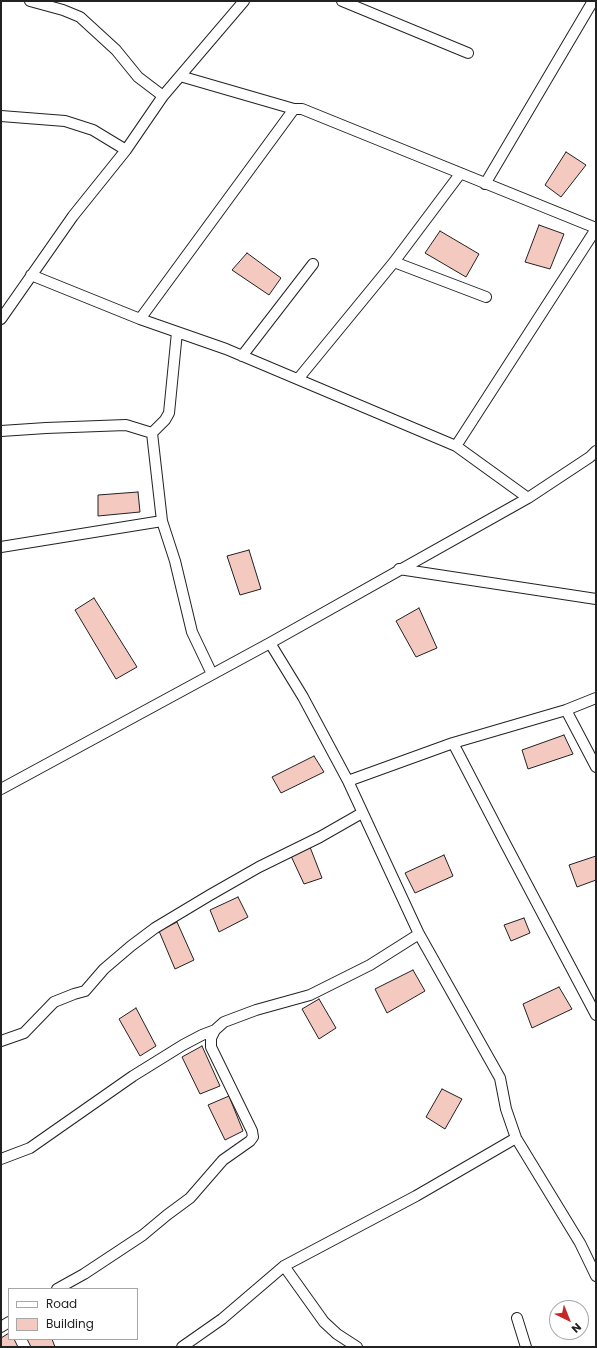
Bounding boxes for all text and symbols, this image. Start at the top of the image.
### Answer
legend [8,1288,138,1340]
text: Road [46,1295,77,1312]
north arrow [549,1300,589,1340]
text: Building [46,1315,94,1332]
text: N [568,1319,585,1337]

